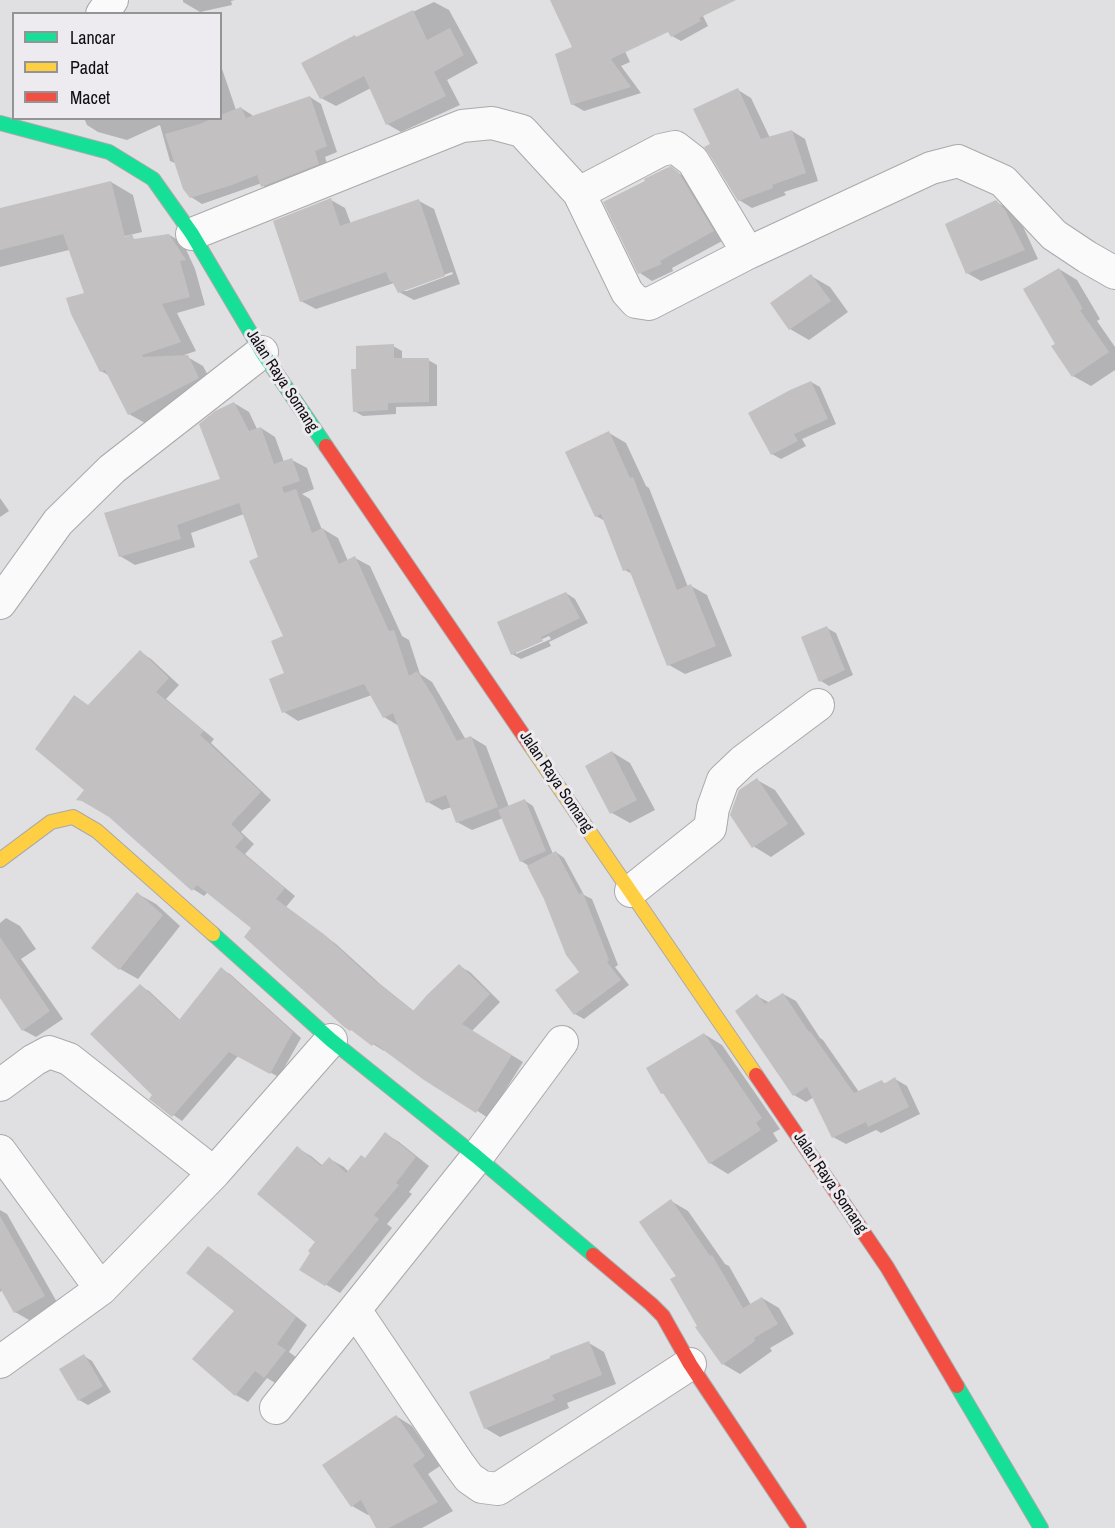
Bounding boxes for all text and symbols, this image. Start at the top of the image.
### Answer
legend [12,12,222,120]
text: Lancar [70,25,115,50]
text: Padat [70,55,109,80]
text: Macet [70,85,110,110]
street label: Jalan Raya Somang [242,326,322,436]
street label: Jalan Raya Somang [515,728,597,836]
street label: Jalan Raya Somang [789,1129,871,1237]

